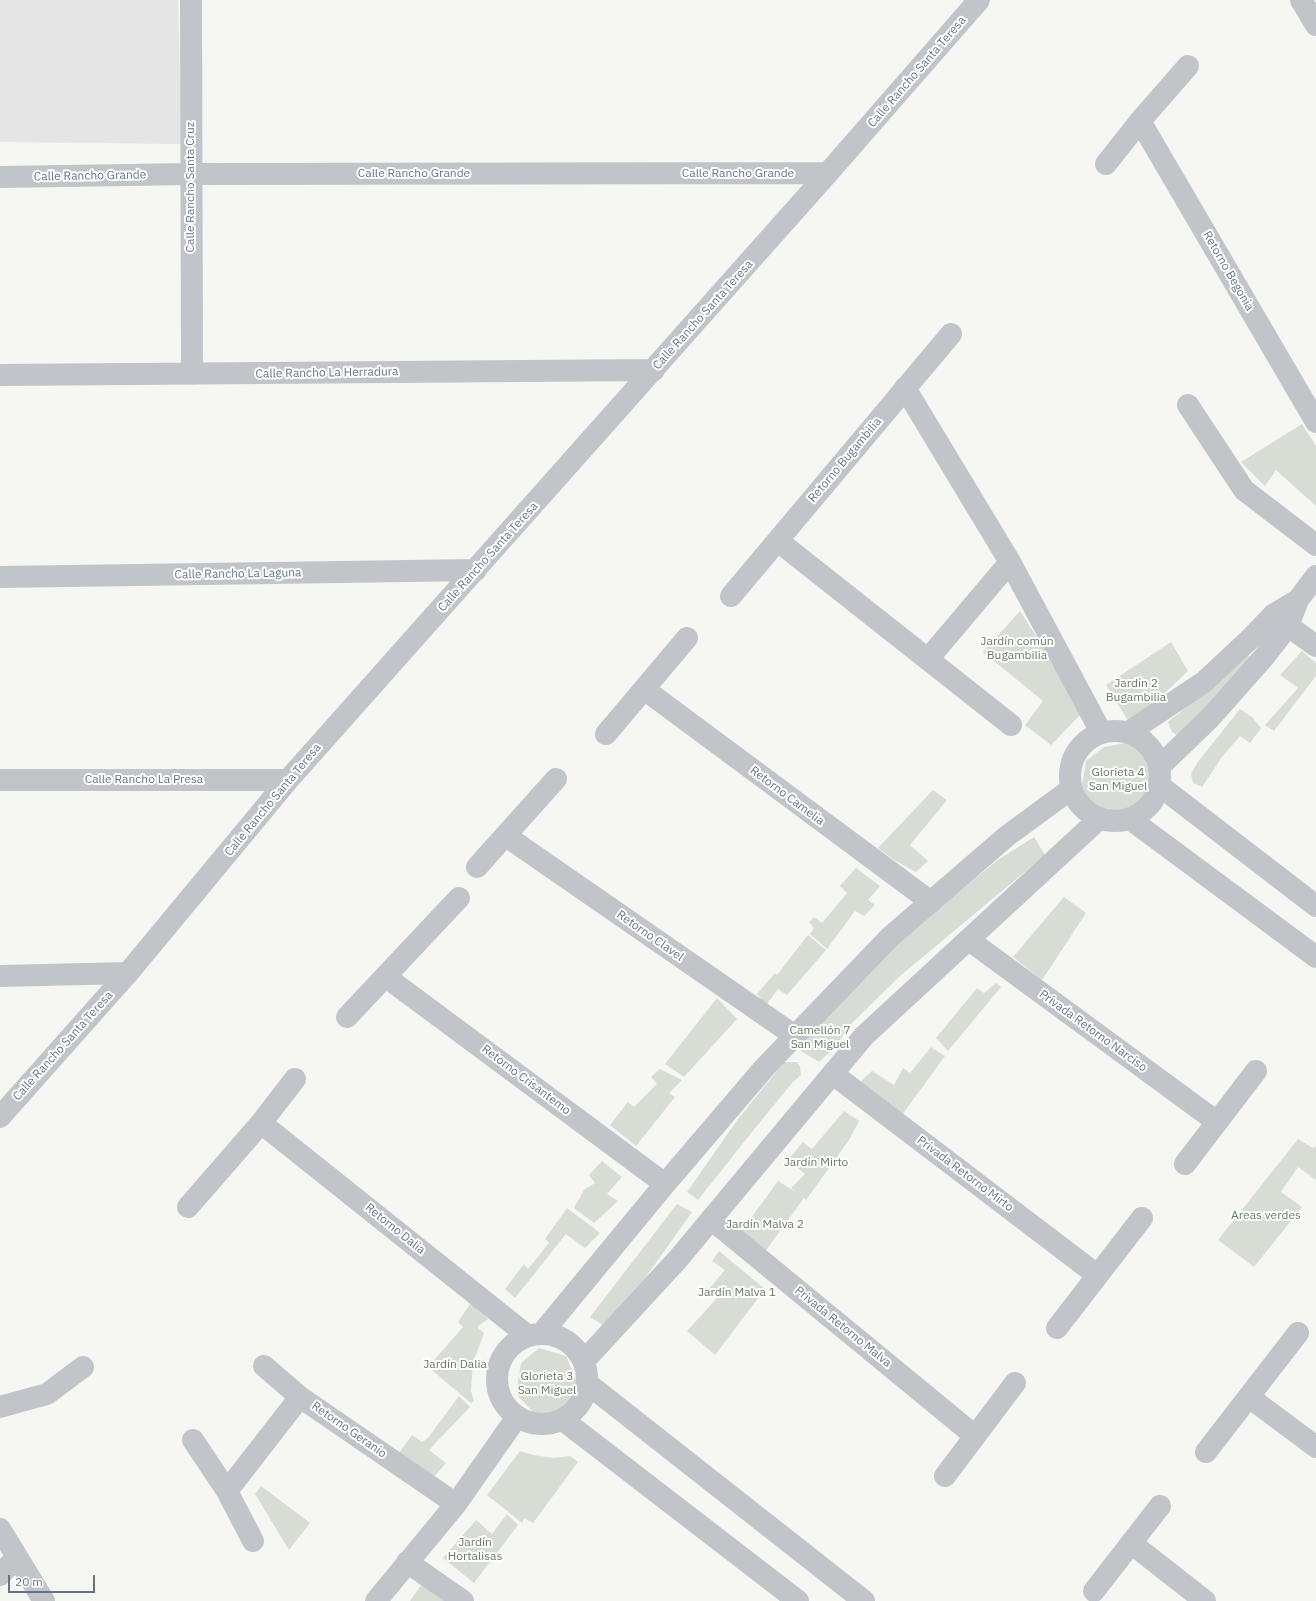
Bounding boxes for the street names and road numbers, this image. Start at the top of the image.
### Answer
street label: Calle Rancho Santa Teresa [865,14,969,130]
street label: Calle Rancho Santa Cruz [184,122,198,252]
street label: Calle Rancho Grande [358,167,470,181]
street label: Calle Rancho Grande [682,167,794,181]
street label: Calle Rancho Grande [34,168,146,184]
street label: Retorno Begonia [1199,229,1257,313]
street label: Calle Rancho Santa Teresa [650,257,756,373]
street label: Calle Rancho La Herradura [255,365,399,381]
street label: Retorno Bugambilia [805,415,885,505]
street label: Calle Rancho Santa Teresa [435,499,541,615]
street label: Calle Rancho La Laguna [174,566,302,582]
street label: Calle Rancho Santa Teresa [222,741,324,859]
street label: Retorno Camelia [747,763,827,829]
street label: Calle Rancho La Presa [85,773,203,787]
street label: Retorno Clavel [614,908,686,964]
street label: Privada Retorno Narciso [1036,987,1150,1075]
street label: Calle Rancho Santa Teresa [10,988,116,1104]
street label: Retorno Crisantemo [479,1042,573,1118]
street label: Privada Retorno Mirto [914,1133,1016,1215]
street label: Retorno Dalia [362,1200,428,1258]
street label: Privada Retorno Malva [792,1284,894,1370]
street label: Retorno Geranio [309,1399,389,1461]

